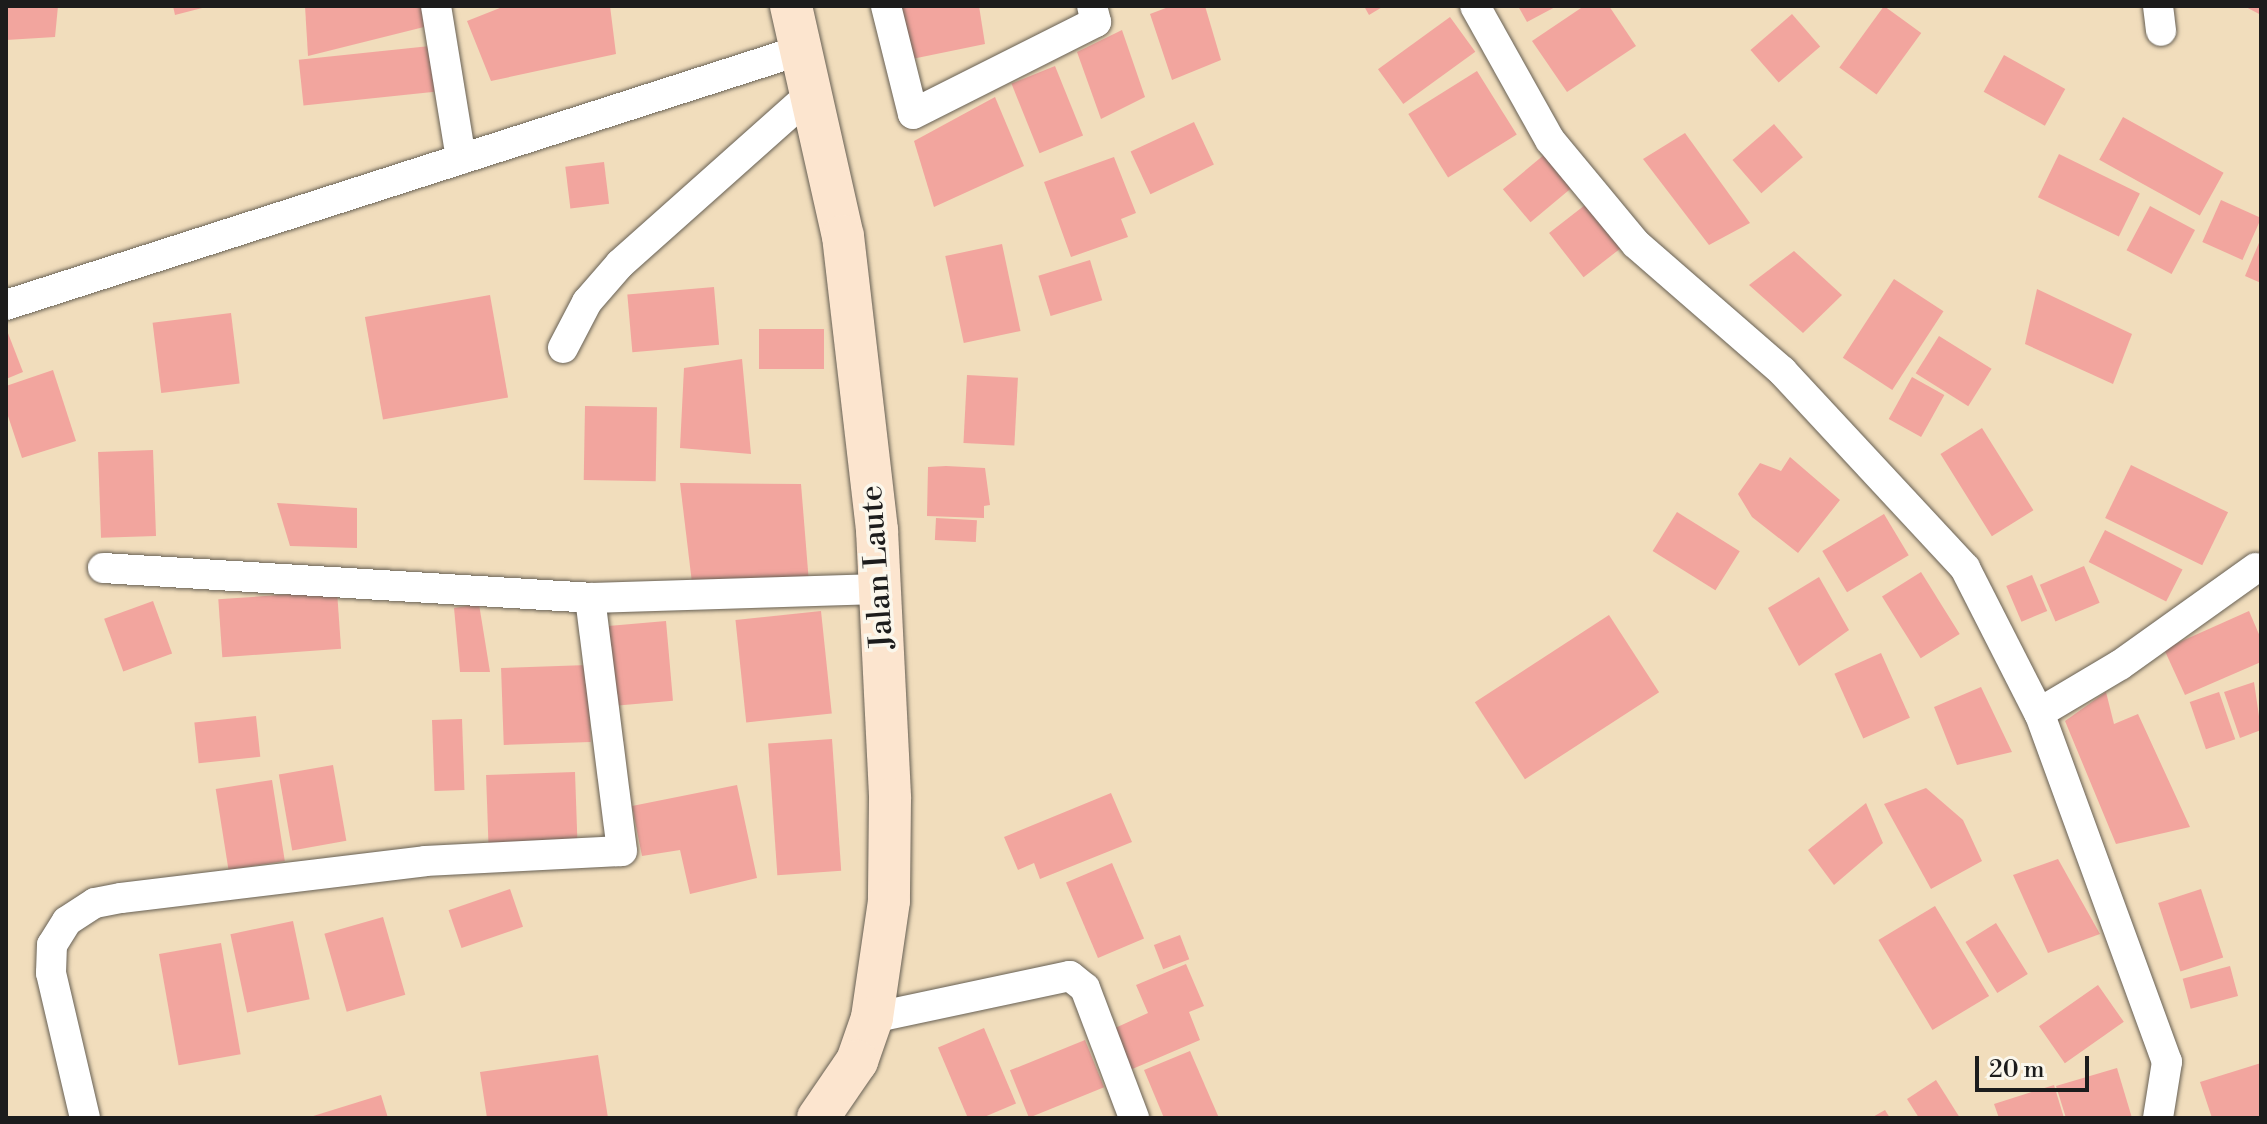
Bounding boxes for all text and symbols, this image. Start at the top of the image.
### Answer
street label: Jalan Laute [852,484,902,650]
scale bar [1979,1040,2093,1090]
text: 20 m [1989,1055,2045,1085]

